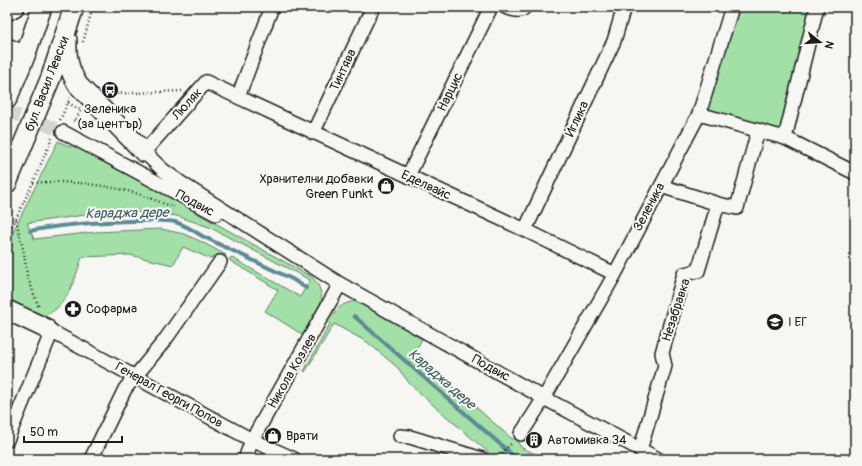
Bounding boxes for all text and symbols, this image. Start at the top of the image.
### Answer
north arrow [800,22,840,62]
street label: бул. Васил Левски [21,34,73,134]
text: N [822,39,836,51]
street label: Тинтява [326,46,360,94]
street label: Нарцис [434,70,466,114]
bus stop icon: Зеленика (за център) [100,80,120,100]
street label: Люляк [168,84,206,124]
street label: Иглика [562,99,592,139]
place label: Зеленика (за център) [77,101,143,132]
street label: Еделвайс [399,167,454,204]
place label: Хранителни добавки Green Punkt [260,171,374,202]
shop icon: Хранителни добавки Green Punkt [376,176,396,196]
street label: Зеленика [630,180,668,234]
street label: Подвис [173,186,217,220]
water label: Караджа дере [85,204,171,222]
street label: Незабравка [658,276,694,344]
pharmacy icon: Софарма [63,299,83,319]
place label: Софарма [86,301,137,317]
school or university icon: I ЕГ [765,312,785,332]
place label: I ЕГ [788,314,807,330]
street label: Никола Козлев [264,331,320,411]
water label: Караджа дере [405,345,481,414]
street label: Подвис [469,351,513,385]
street label: Генерал Георги Попов [112,359,226,431]
scale bar [24,418,122,444]
text: 50 m [30,425,58,440]
shop icon: Врати [263,426,283,446]
place label: Врати [286,428,318,444]
building icon: Автомивка 34 [524,430,544,450]
place label: Автомивка 34 [547,432,627,448]

